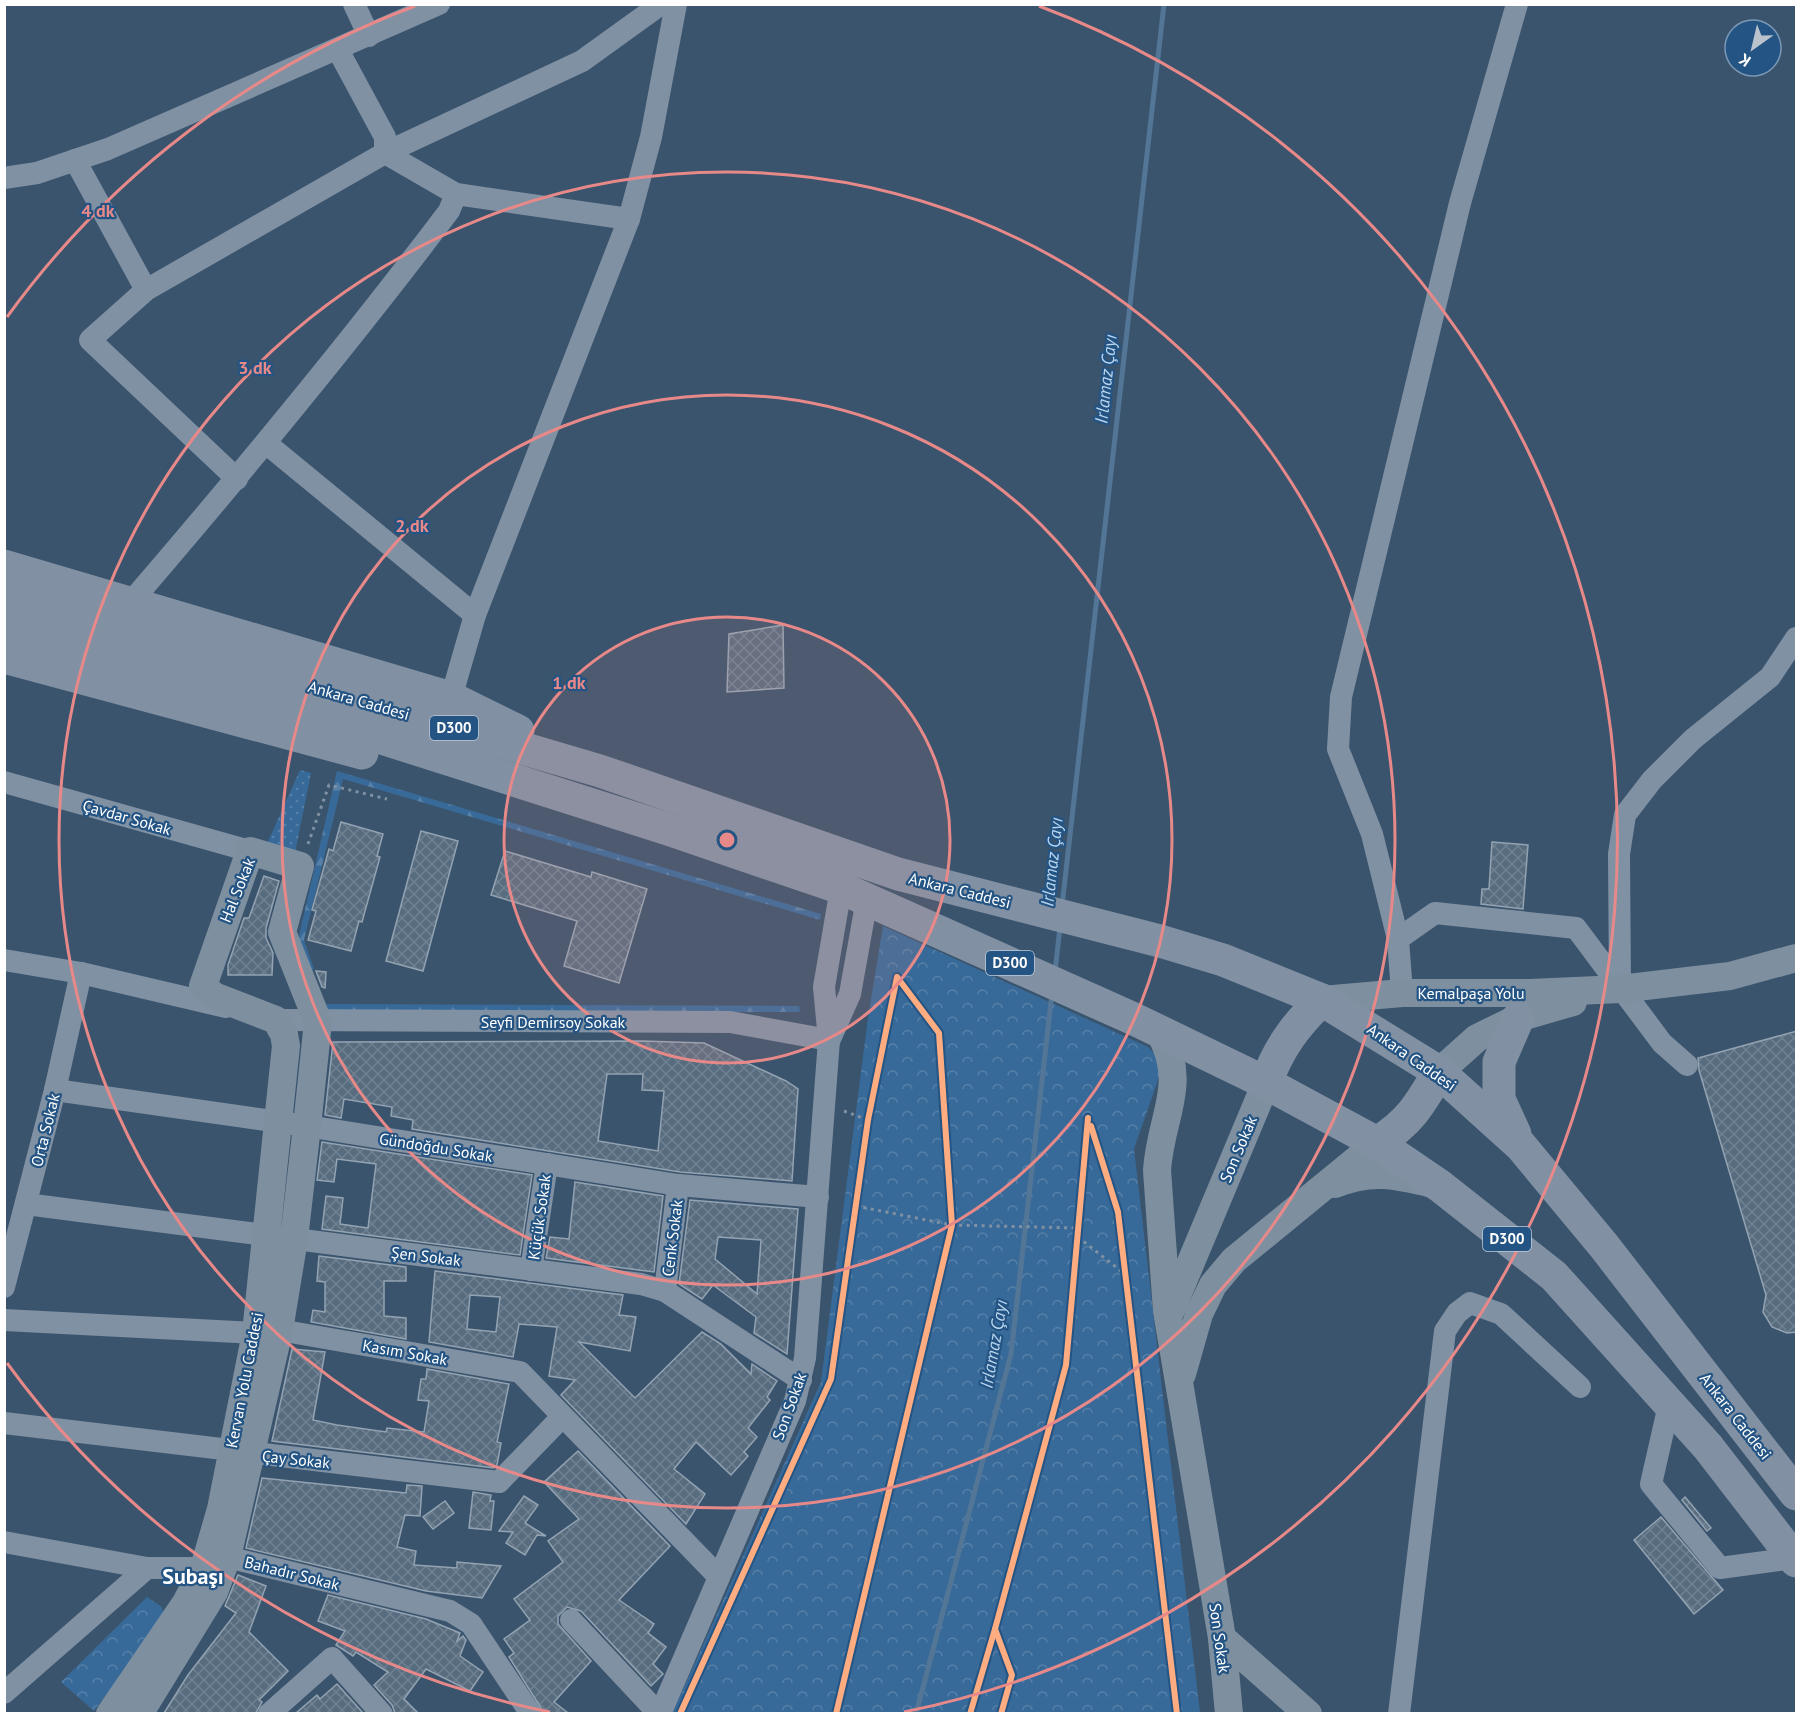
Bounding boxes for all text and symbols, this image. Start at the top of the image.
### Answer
north arrow [1723,18,1783,78]
text: K [1735,49,1754,72]
text: 4 dk [81,199,115,222]
water label: Irlamaz Çayı [1089,333,1122,425]
text: 3 dk [238,356,272,379]
text: 2 dk [395,514,429,537]
text: 1 dk [552,671,586,694]
street label: Ankara Caddesi [306,676,412,724]
road number: D300 [430,716,478,740]
street label: Çavdar Sokak [80,795,174,839]
water label: Irlamaz Çayı [1035,816,1068,908]
centre of rings [717,830,737,850]
street label: Hal Sokak [215,854,259,925]
street label: Ankara Caddesi [907,868,1013,912]
road number: D300 [986,951,1034,975]
street label: Kemalpaşa Yolu [1417,983,1525,1003]
street label: Seyfi Demirsoy Sokak [481,1012,626,1032]
street label: Ankara Caddesi [1363,1019,1461,1095]
street label: Orta Sokak [26,1091,64,1169]
street label: Son Sokak [1215,1112,1261,1185]
street label: Gündoğdu Sokak [378,1128,495,1166]
street label: Küçük Sokak [523,1173,555,1261]
street label: Cenk Sokak [657,1198,687,1278]
road number: D300 [1483,1227,1531,1251]
street label: Şen Sokak [390,1242,462,1270]
water label: Irlamaz Çayı [974,1298,1013,1390]
street label: Kervan Yolu Caddesi [221,1311,267,1449]
street label: Kasım Sokak [361,1335,449,1369]
street label: Son Sokak [768,1369,811,1443]
street label: Ankara Caddesi [1696,1369,1776,1463]
street label: Çay Sokak [261,1445,331,1473]
street label: Bahadır Sokak [243,1552,342,1595]
district label: Subaşı [162,1562,224,1590]
street label: Son Sokak [1205,1602,1235,1675]

